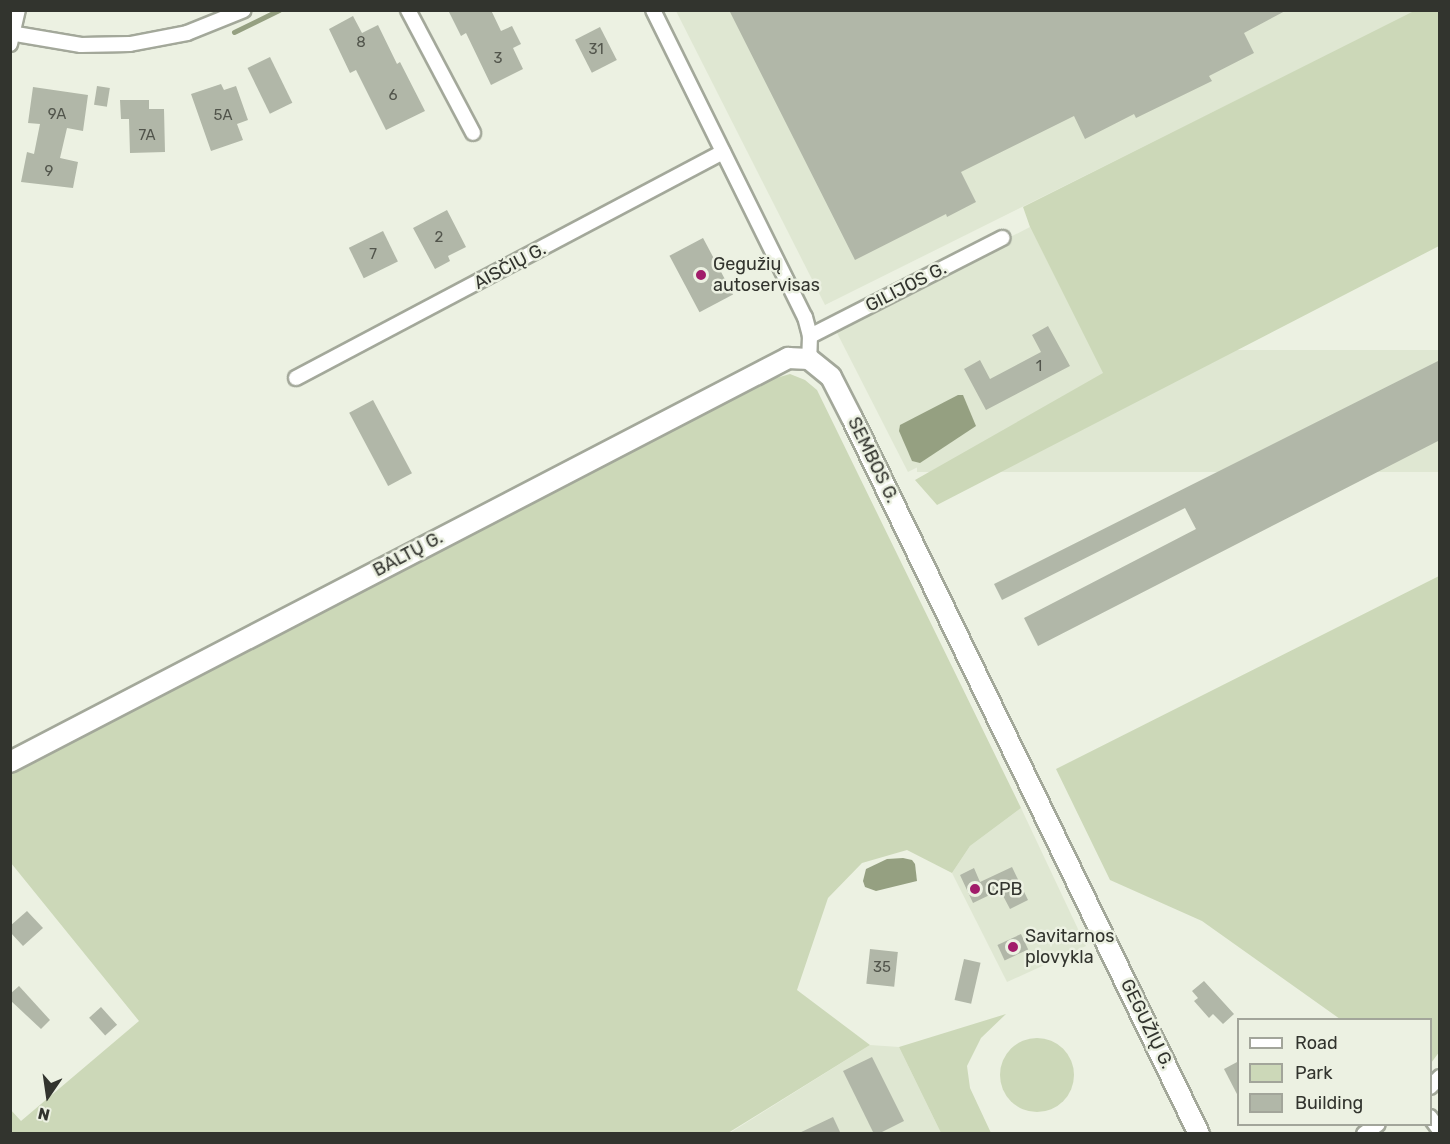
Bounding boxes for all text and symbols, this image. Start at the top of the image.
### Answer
house number: 8 [356,34,366,52]
house number: 31 [588,41,604,59]
house number: 3 [493,50,503,68]
house number: 6 [388,87,398,105]
house number: 9A [48,106,66,124]
house number: 5A [214,107,232,125]
house number: 7A [139,127,155,145]
house number: 9 [45,163,53,181]
house number: 2 [435,229,443,247]
street label: AISČIŲ G. [470,238,550,294]
house number: 7 [369,246,377,264]
place label: Gegužių autoservisas [713,254,820,296]
street label: GILIJOS G. [862,257,950,317]
marker: Gegužių autoservisas [694,268,708,282]
house number: 1 [1036,358,1042,376]
street label: SEMBOS G. [843,414,903,506]
street label: BALTŲ G. [369,527,447,581]
place label: CPB [987,878,1023,900]
marker: CPB [968,882,982,896]
place label: Savitarnos plovykla [1025,926,1115,968]
marker: Savitarnos plovykla [1006,940,1020,954]
house number: 35 [873,959,891,977]
street label: GEGUŽIŲ G. [1116,976,1178,1072]
legend [1237,1018,1432,1126]
text: Road [1295,1032,1338,1054]
text: Park [1295,1062,1332,1084]
north arrow [18,1066,78,1126]
text: Building [1295,1092,1363,1114]
text: N [36,1103,52,1125]

